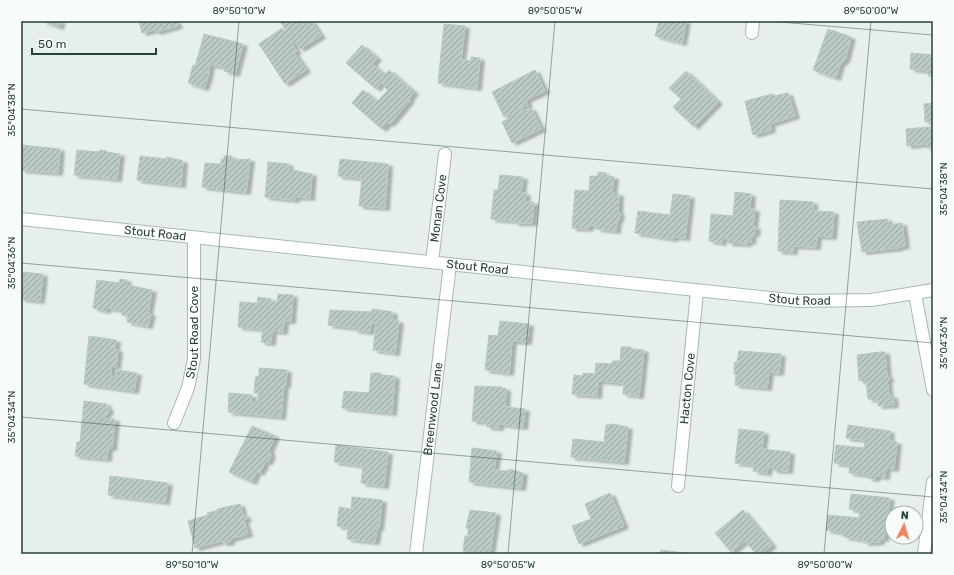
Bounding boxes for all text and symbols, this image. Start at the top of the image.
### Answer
text: 89°50'10"W [212,5,266,17]
text: 89°50'05"W [528,5,582,17]
text: 89°50'00"W [843,5,899,17]
scale bar [32,30,156,56]
text: 50 m [38,37,66,51]
text: 35°04'38"N [6,83,18,137]
text: 35°04'38"N [938,162,950,216]
street label: Monan Cove [427,173,450,243]
street label: Stout Road [123,223,187,243]
text: 35°04'36"N [6,237,18,289]
street label: Stout Road [446,257,509,277]
street label: Stout Road Cove [183,285,201,380]
street label: Stout Road [768,291,831,308]
text: 35°04'36"N [938,317,950,369]
street label: Hacton Cove [677,352,698,425]
street label: Breenwood Lane [421,361,445,456]
text: 35°04'34"N [6,390,18,444]
text: 35°04'34"N [938,470,950,524]
north arrow [884,505,924,545]
text: N [900,509,909,522]
text: 89°50'10"W [165,559,219,571]
text: 89°50'05"W [481,559,535,571]
text: 89°50'00"W [797,559,853,571]

